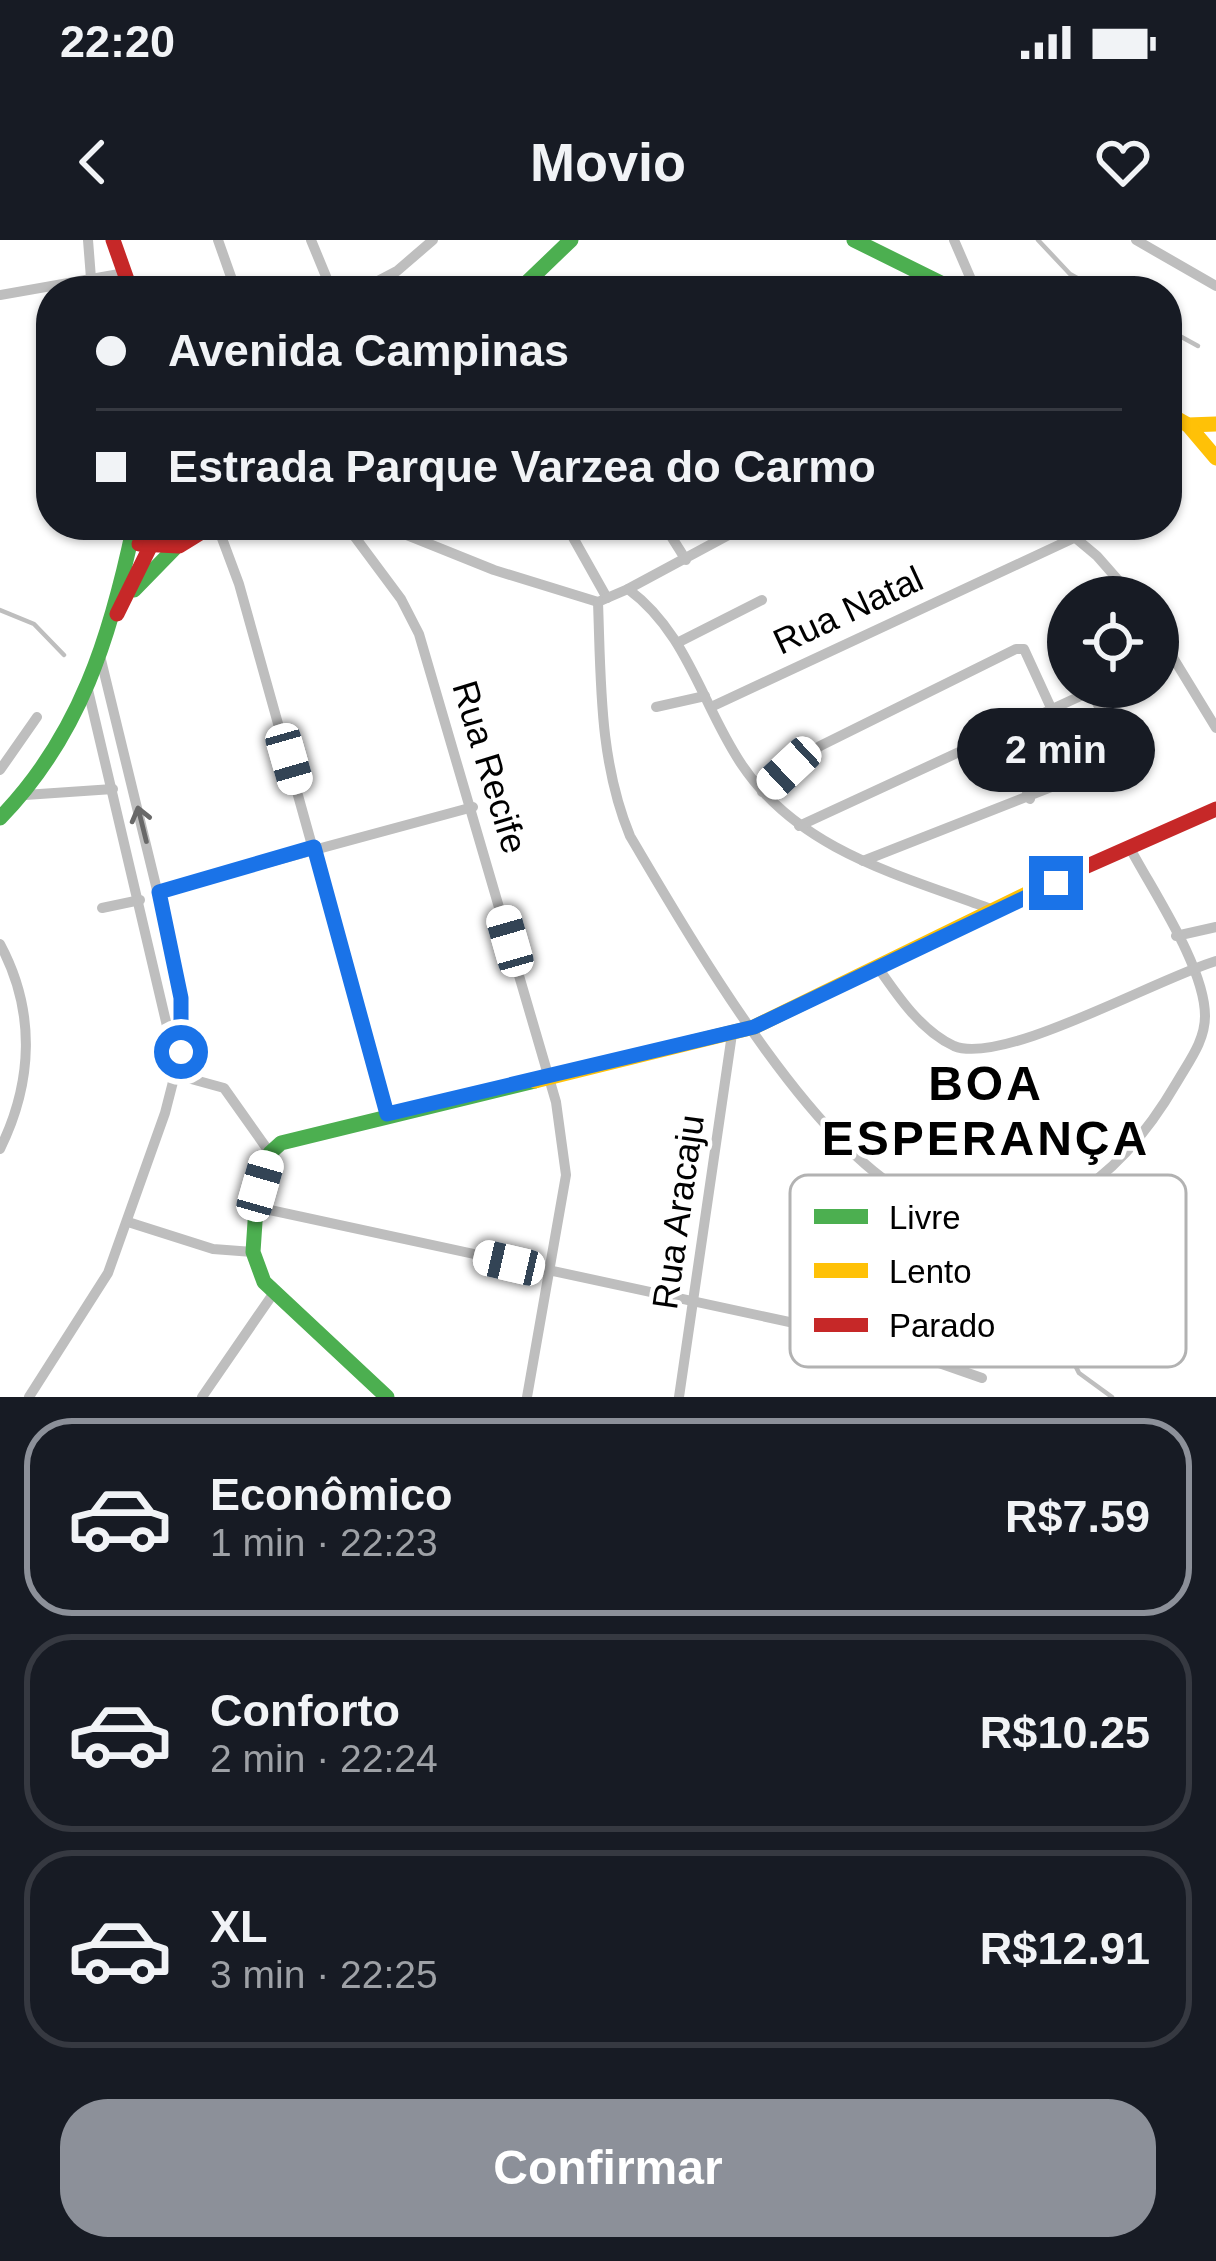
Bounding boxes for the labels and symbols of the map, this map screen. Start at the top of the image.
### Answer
street label: Rua Natal [767,558,929,662]
street label: Rua Recife [444,676,536,858]
callout: 2 min [957,709,1155,793]
car [262,719,316,799]
car [750,730,828,806]
one-way arrow [130,806,152,844]
route end [1029,856,1083,910]
car [483,901,537,981]
route start [154,1025,208,1079]
district label: BOA ESPERANÇA [822,1057,1150,1165]
street label: Rua Aracaju [644,1112,712,1312]
car [233,1146,287,1226]
legend [790,1175,1186,1367]
text: Livre [889,1199,961,1236]
car [470,1237,548,1289]
text: Lento [889,1253,972,1290]
text: Parado [889,1307,995,1344]

